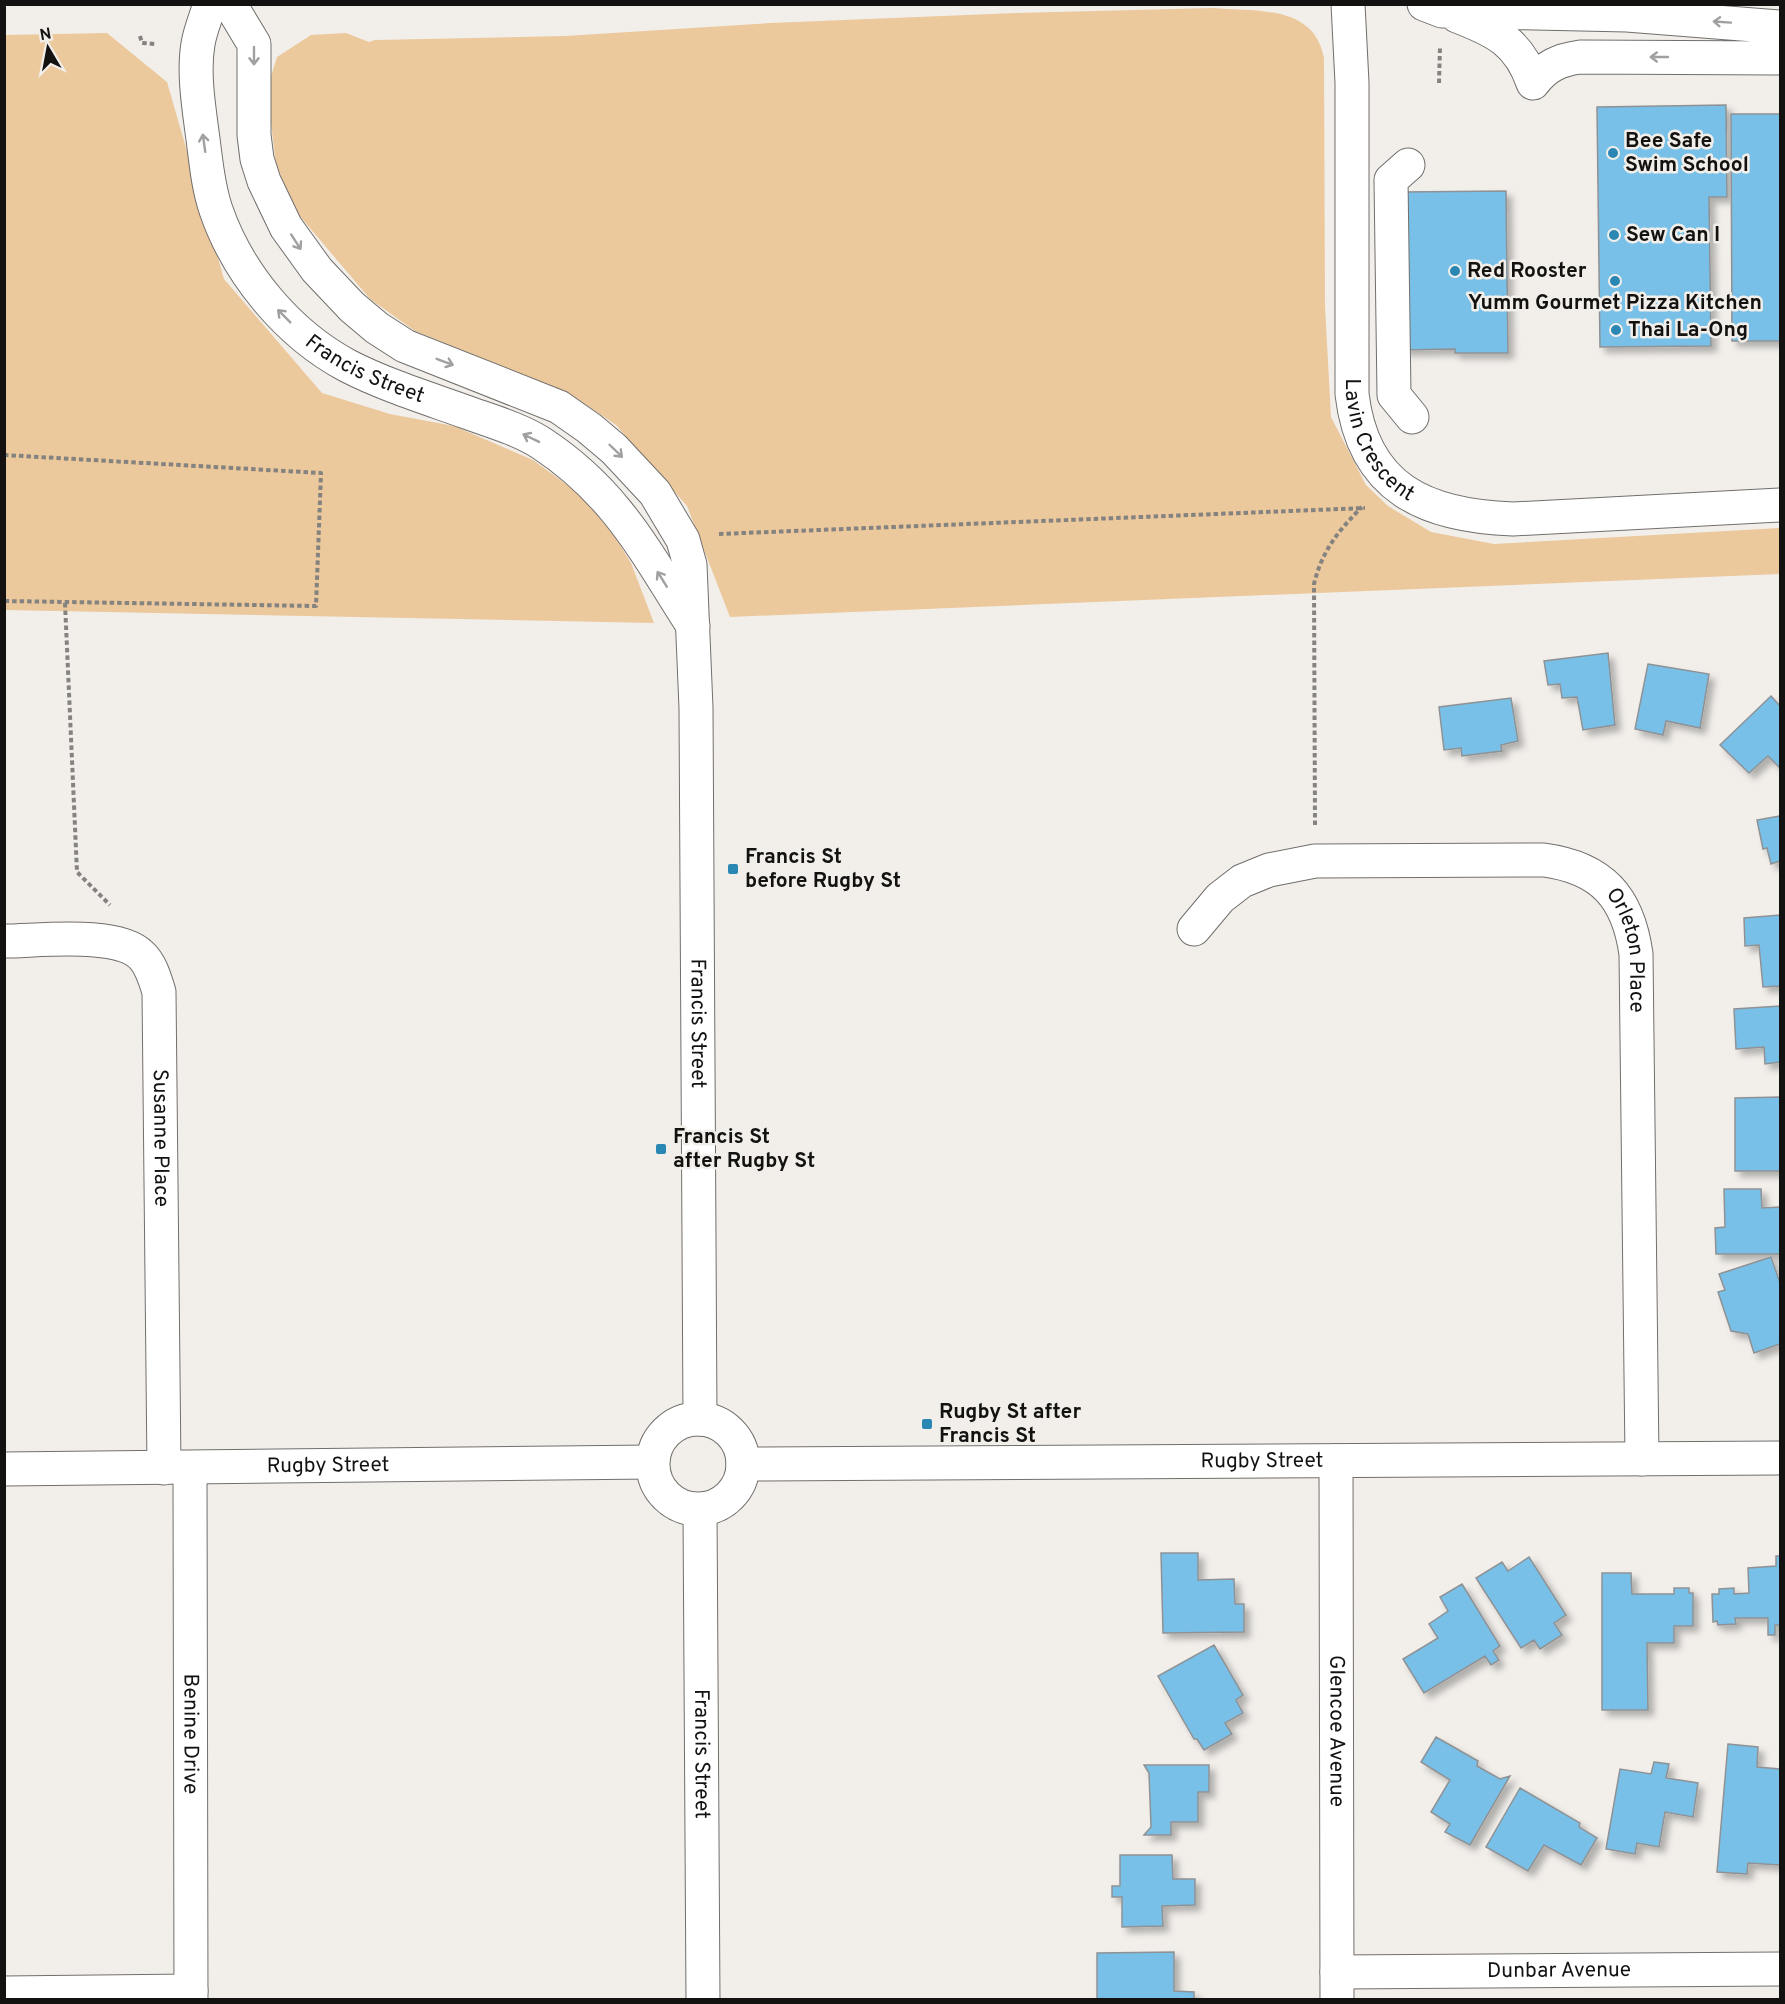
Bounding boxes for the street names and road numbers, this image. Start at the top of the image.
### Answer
street label: Francis Street [299,329,428,410]
street label: Lavin Crescent [1338,378,1419,508]
street label: Orleton Place [1600,882,1650,1013]
street label: Francis Street [684,958,712,1088]
street label: Susanne Place [146,1069,175,1207]
street label: Rugby Street [1201,1447,1323,1475]
street label: Rugby Street [266,1451,390,1480]
street label: Glencoe Avenue [1323,1655,1350,1807]
street label: Benine Drive [177,1674,204,1794]
street label: Francis Street [688,1689,715,1819]
street label: Dunbar Avenue [1487,1957,1631,1984]

